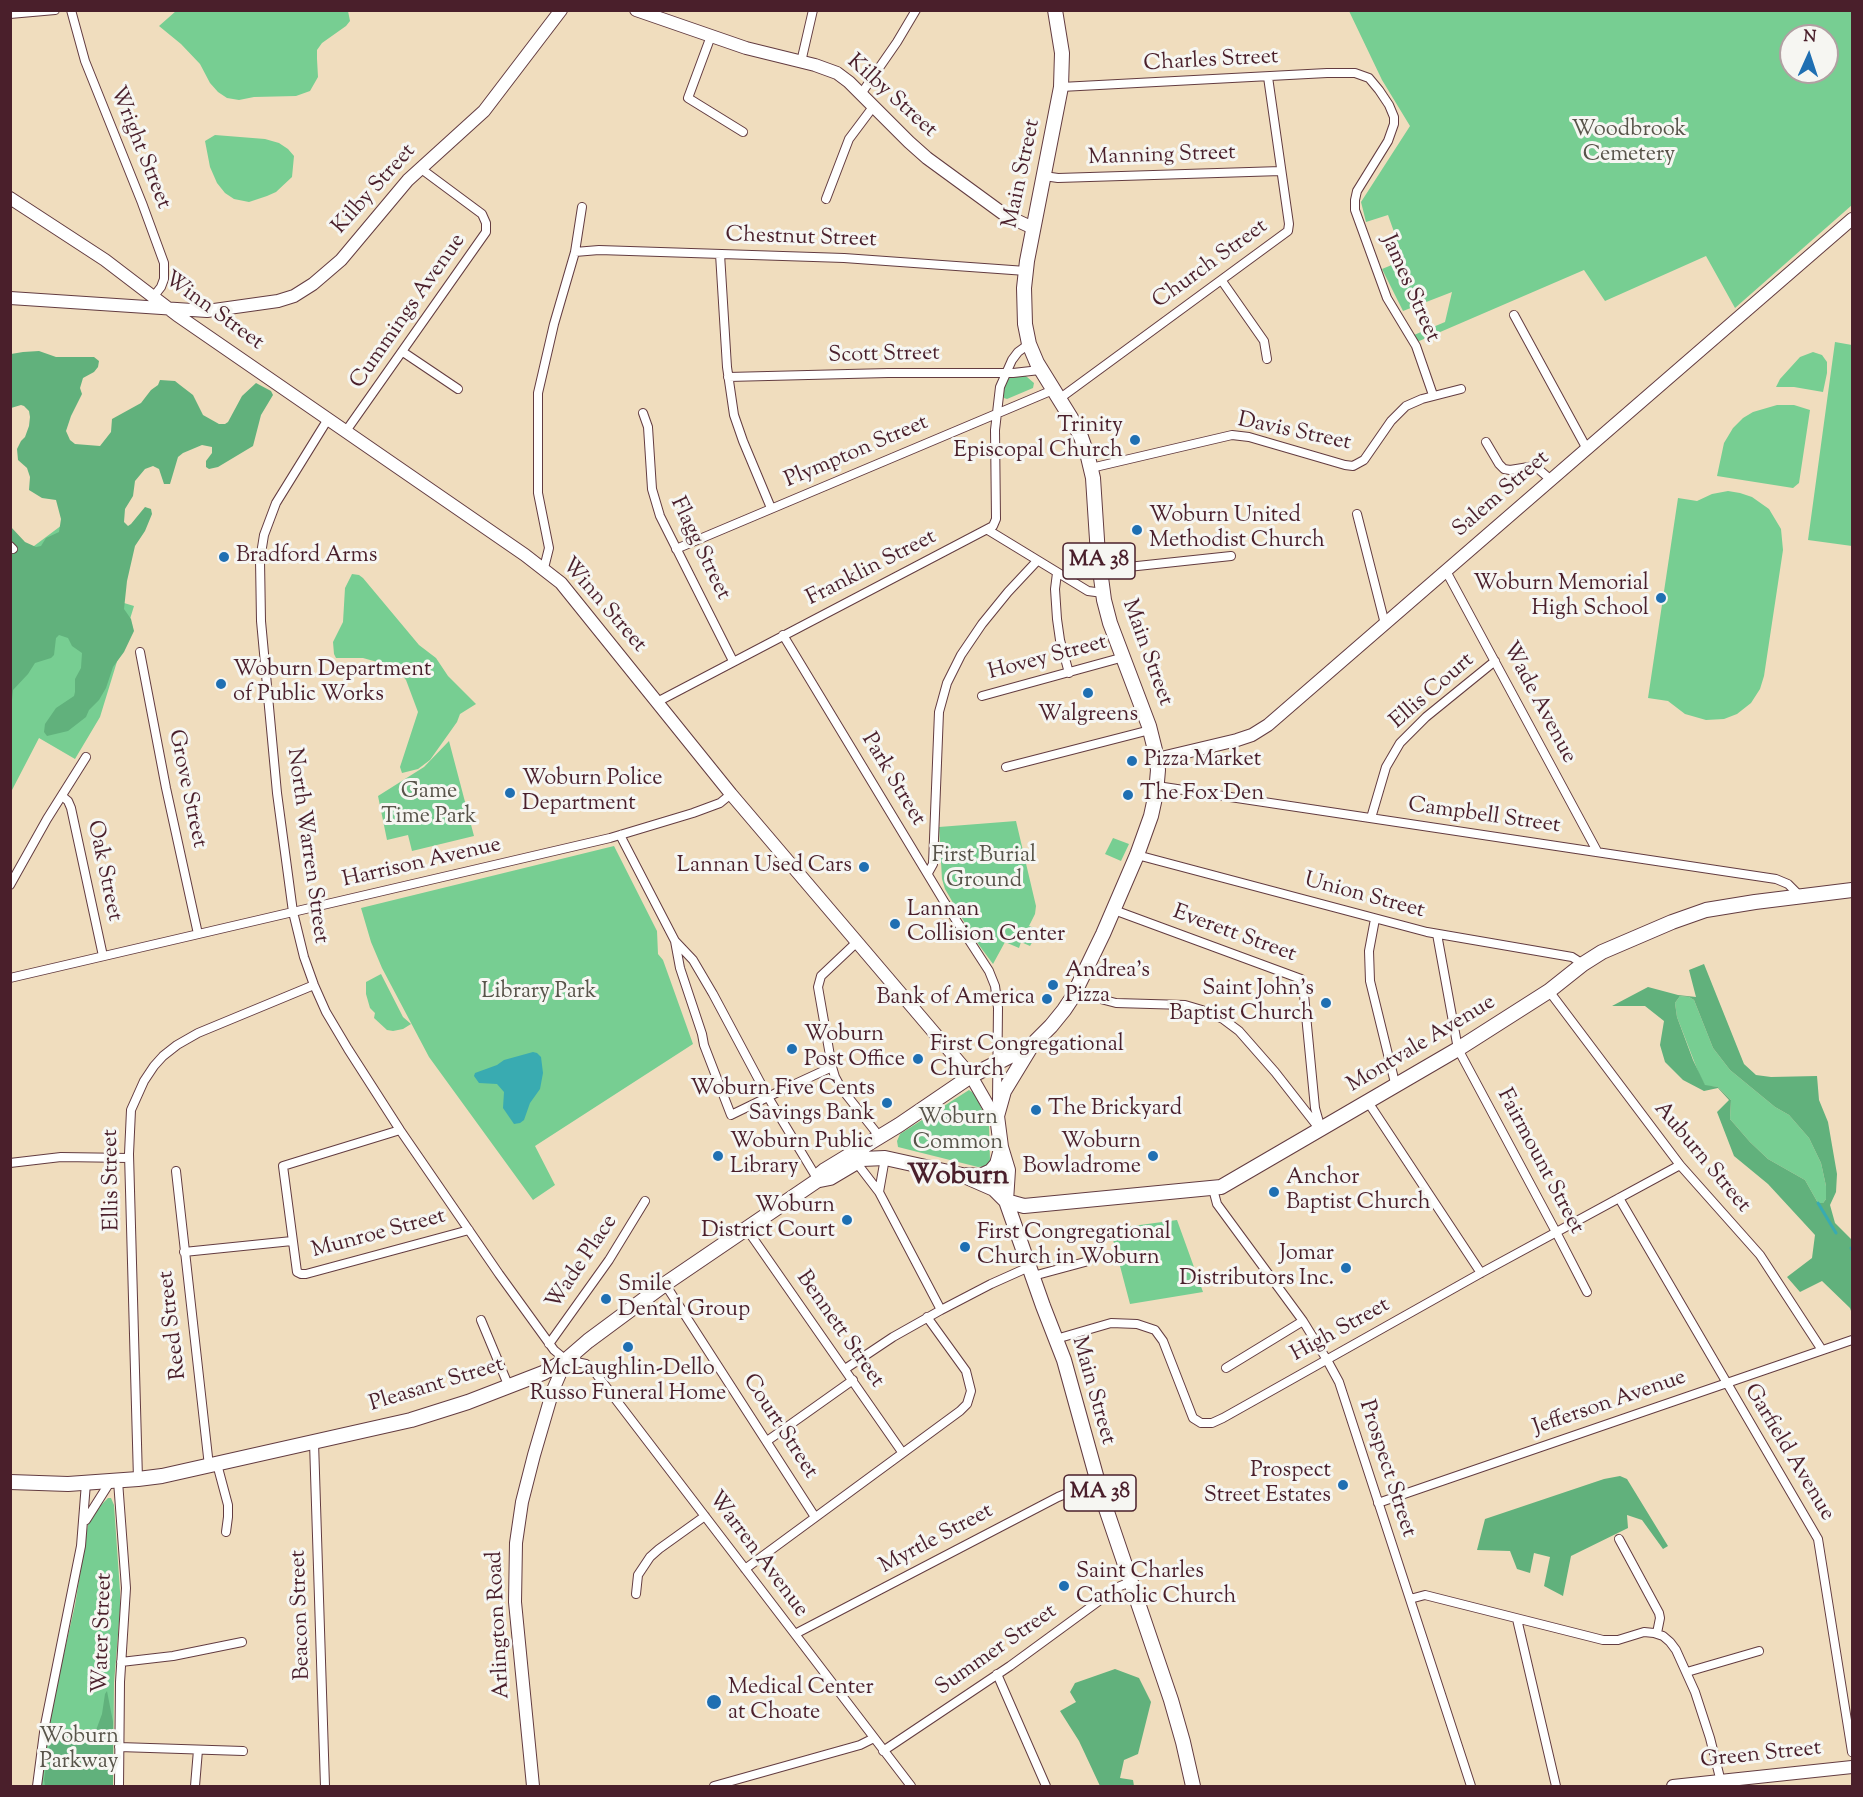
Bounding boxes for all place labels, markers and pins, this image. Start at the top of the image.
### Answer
place label: Trinity Episcopal Church [954,414,1123,466]
marker: Trinity Episcopal Church [1128,433,1142,447]
place label: Woburn United Methodist Church [1149,504,1325,556]
marker: Woburn United Methodist Church [1130,523,1144,537]
place label: Bradford Arms [236,544,377,570]
marker: Bradford Arms [217,550,231,564]
place label: Woburn Memorial High School [1473,572,1649,624]
marker: Woburn Memorial High School [1654,591,1668,605]
place label: Woburn Department of Public Works [233,658,432,710]
marker: Woburn Department of Public Works [214,677,228,691]
marker: Walgreens [1081,686,1095,700]
place label: Walgreens [1038,703,1138,729]
place label: Pizza Market [1144,748,1261,774]
marker: Pizza Market [1125,754,1139,768]
place label: Woburn Police Department [522,767,663,818]
place label: The Fox Den [1140,782,1264,808]
marker: Woburn Police Department [503,786,517,800]
marker: The Fox Den [1121,788,1135,802]
place label: Lannan Used Cars [677,854,852,880]
marker: Lannan Used Cars [857,860,871,874]
place label: Lannan Collision Center [907,898,1065,950]
marker: Lannan Collision Center [888,917,902,931]
place label: Andrea's Pizza [1065,959,1150,1010]
place label: Saint John's Baptist Church [1169,977,1314,1028]
marker: Andrea's Pizza [1046,978,1060,992]
place label: Bank of America [876,986,1035,1012]
marker: Bank of America [1040,992,1054,1006]
marker: Saint John's Baptist Church [1319,996,1333,1010]
place label: Woburn Post Office [804,1023,905,1074]
place label: First Congregational Church [930,1033,1124,1084]
marker: Woburn Post Office [785,1042,799,1056]
marker: First Congregational Church [911,1052,925,1066]
place label: Woburn Five Cents Savings Bank [690,1077,875,1128]
marker: Woburn Five Cents Savings Bank [880,1096,894,1110]
place label: The Brickyard [1048,1097,1182,1123]
marker: The Brickyard [1029,1103,1043,1117]
place label: Woburn Public Library [730,1130,873,1182]
place label: Woburn Bowladrome [1023,1130,1141,1182]
marker: Woburn Public Library [711,1149,725,1163]
marker: Woburn Bowladrome [1146,1149,1160,1163]
place label: Anchor Baptist Church [1286,1166,1431,1218]
marker: Anchor Baptist Church [1267,1185,1281,1199]
place label: Woburn District Court [701,1194,835,1246]
marker: Woburn District Court [840,1213,854,1227]
place label: First Congregational Church in Woburn [977,1221,1171,1272]
marker: First Congregational Church in Woburn [958,1240,972,1254]
place label: Jomar Distributors Inc. [1179,1242,1334,1294]
marker: Jomar Distributors Inc. [1339,1261,1353,1275]
place label: Smile Dental Group [618,1273,750,1324]
marker: Smile Dental Group [599,1292,613,1306]
marker: McLaughlin-Dello Russo Funeral Home [621,1340,635,1354]
place label: McLaughlin-Dello Russo Funeral Home [530,1357,726,1408]
place label: Prospect Street Estates [1204,1459,1331,1510]
marker: Prospect Street Estates [1336,1478,1350,1492]
place label: Saint Charles Catholic Church [1076,1560,1237,1612]
marker: Saint Charles Catholic Church [1057,1579,1071,1593]
place label: Medical Center at Choate [728,1676,874,1728]
marker: Medical Center at Choate [705,1693,723,1711]

